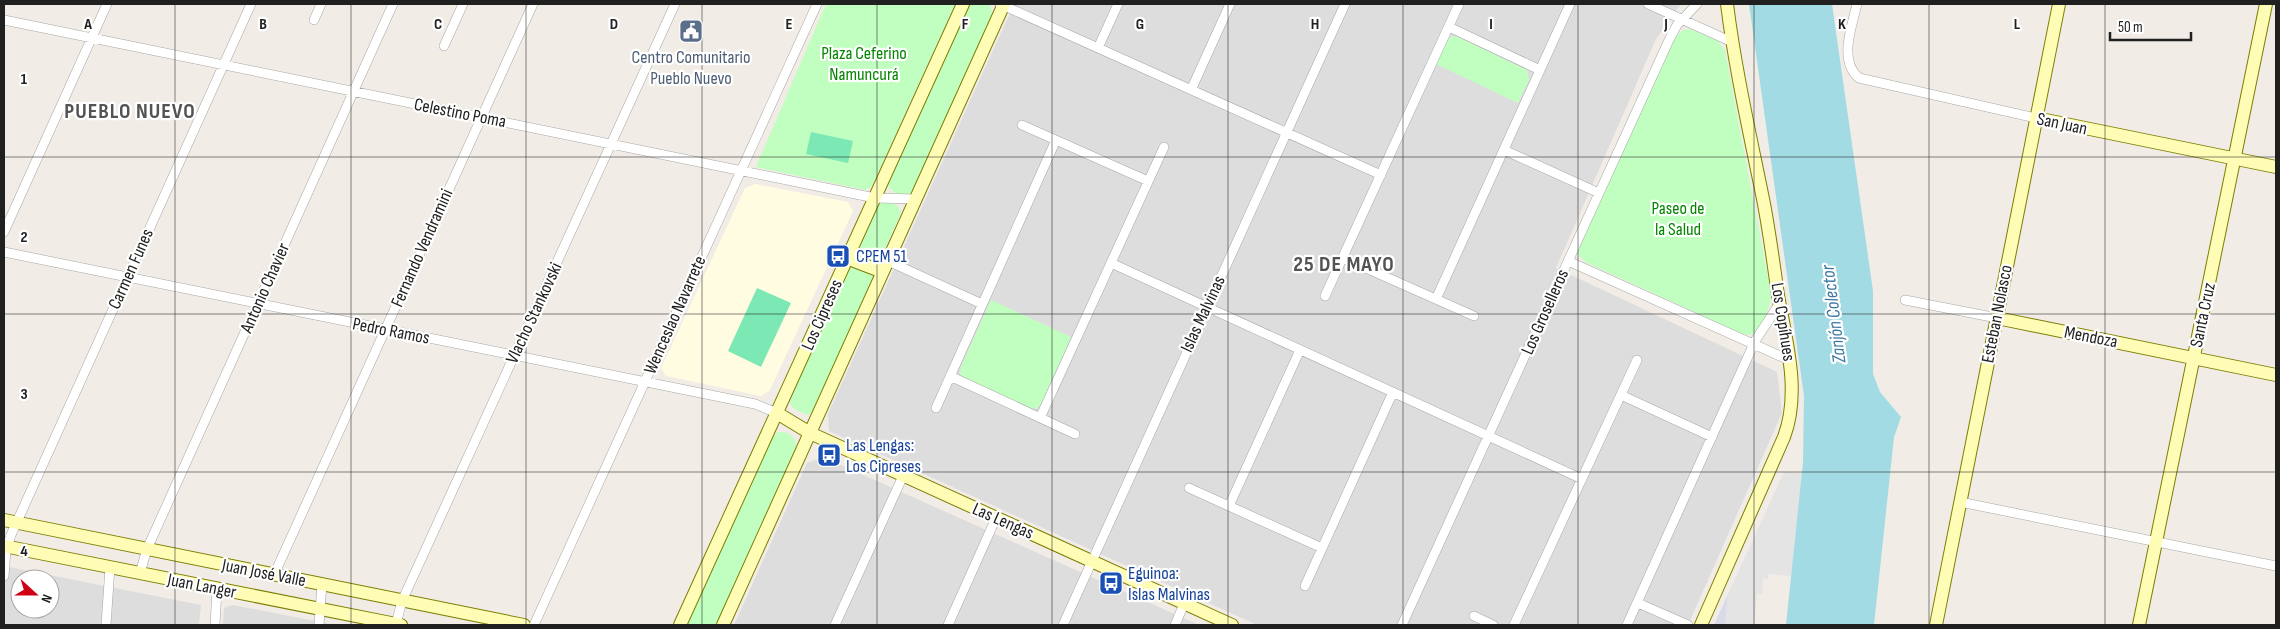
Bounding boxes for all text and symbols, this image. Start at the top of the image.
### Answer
scale bar [2110,10,2191,42]
text: A [83,15,92,34]
text: B [259,15,267,34]
text: C [434,15,442,34]
text: D [610,15,618,34]
text: E [786,15,793,34]
text: F [962,15,969,34]
text: G [1136,15,1144,34]
text: H [1311,15,1319,34]
text: I [1489,15,1493,34]
text: J [1663,15,1668,34]
text: K [1838,15,1846,34]
text: L [2014,15,2021,34]
public building icon: Centro Comunitario Pueblo Nuevo [678,18,704,44]
text: 50 m [2118,18,2143,37]
park label: Plaza Ceferino Namuncurá [821,43,907,85]
place label: Centro Comunitario Pueblo Nuevo [632,47,750,89]
text: 1 [21,70,28,89]
street label: Celestino Poma [412,94,508,132]
district label: PUEBLO NUEVO [64,98,196,125]
street label: San Juan [2035,108,2089,140]
street label: Fernando Vendramini [387,186,457,310]
park label: Paseo de la Salud [1651,198,1705,240]
street label: Carmen Funes [104,226,158,312]
text: 2 [20,228,28,247]
street label: Antonio Chavier [235,240,294,337]
bus stop icon: CPEM 51 [825,243,851,269]
place label: CPEM 51 [856,246,908,267]
district label: 25 DE MAYO [1293,251,1395,278]
street label: Wenceslao Navarrete [640,253,710,377]
street label: Vlacho Stankovski [501,259,567,367]
water label: Zanjón Colector [1817,263,1852,365]
street label: Esteban Nolasco [1977,263,2017,365]
street label: Los Groselleros [1517,266,1573,358]
street label: Islas Malvinas [1176,272,1230,356]
street label: Los Cipreses [797,276,847,354]
street label: Santa Cruz [2186,280,2220,349]
street label: Los Copíhues [1766,281,1800,363]
street label: Pedro Ramos [351,313,431,349]
street label: Mendoza [2063,322,2120,352]
text: 3 [20,385,28,404]
place label: Las Lengas: Los Cipreses [846,435,921,477]
bus stop icon: Las Lengas: Los Cipreses [816,442,842,468]
street label: Las Lengas [969,498,1037,544]
text: 4 [20,542,28,561]
street label: Juan José Valle [219,554,308,591]
place label: Eguinoa: Islas Malvinas [1128,563,1210,605]
north arrow [10,569,60,619]
street label: Juan Langer [165,569,238,603]
bus stop icon: Eguinoa: Islas Malvinas [1098,570,1124,596]
text: N [37,592,56,605]

